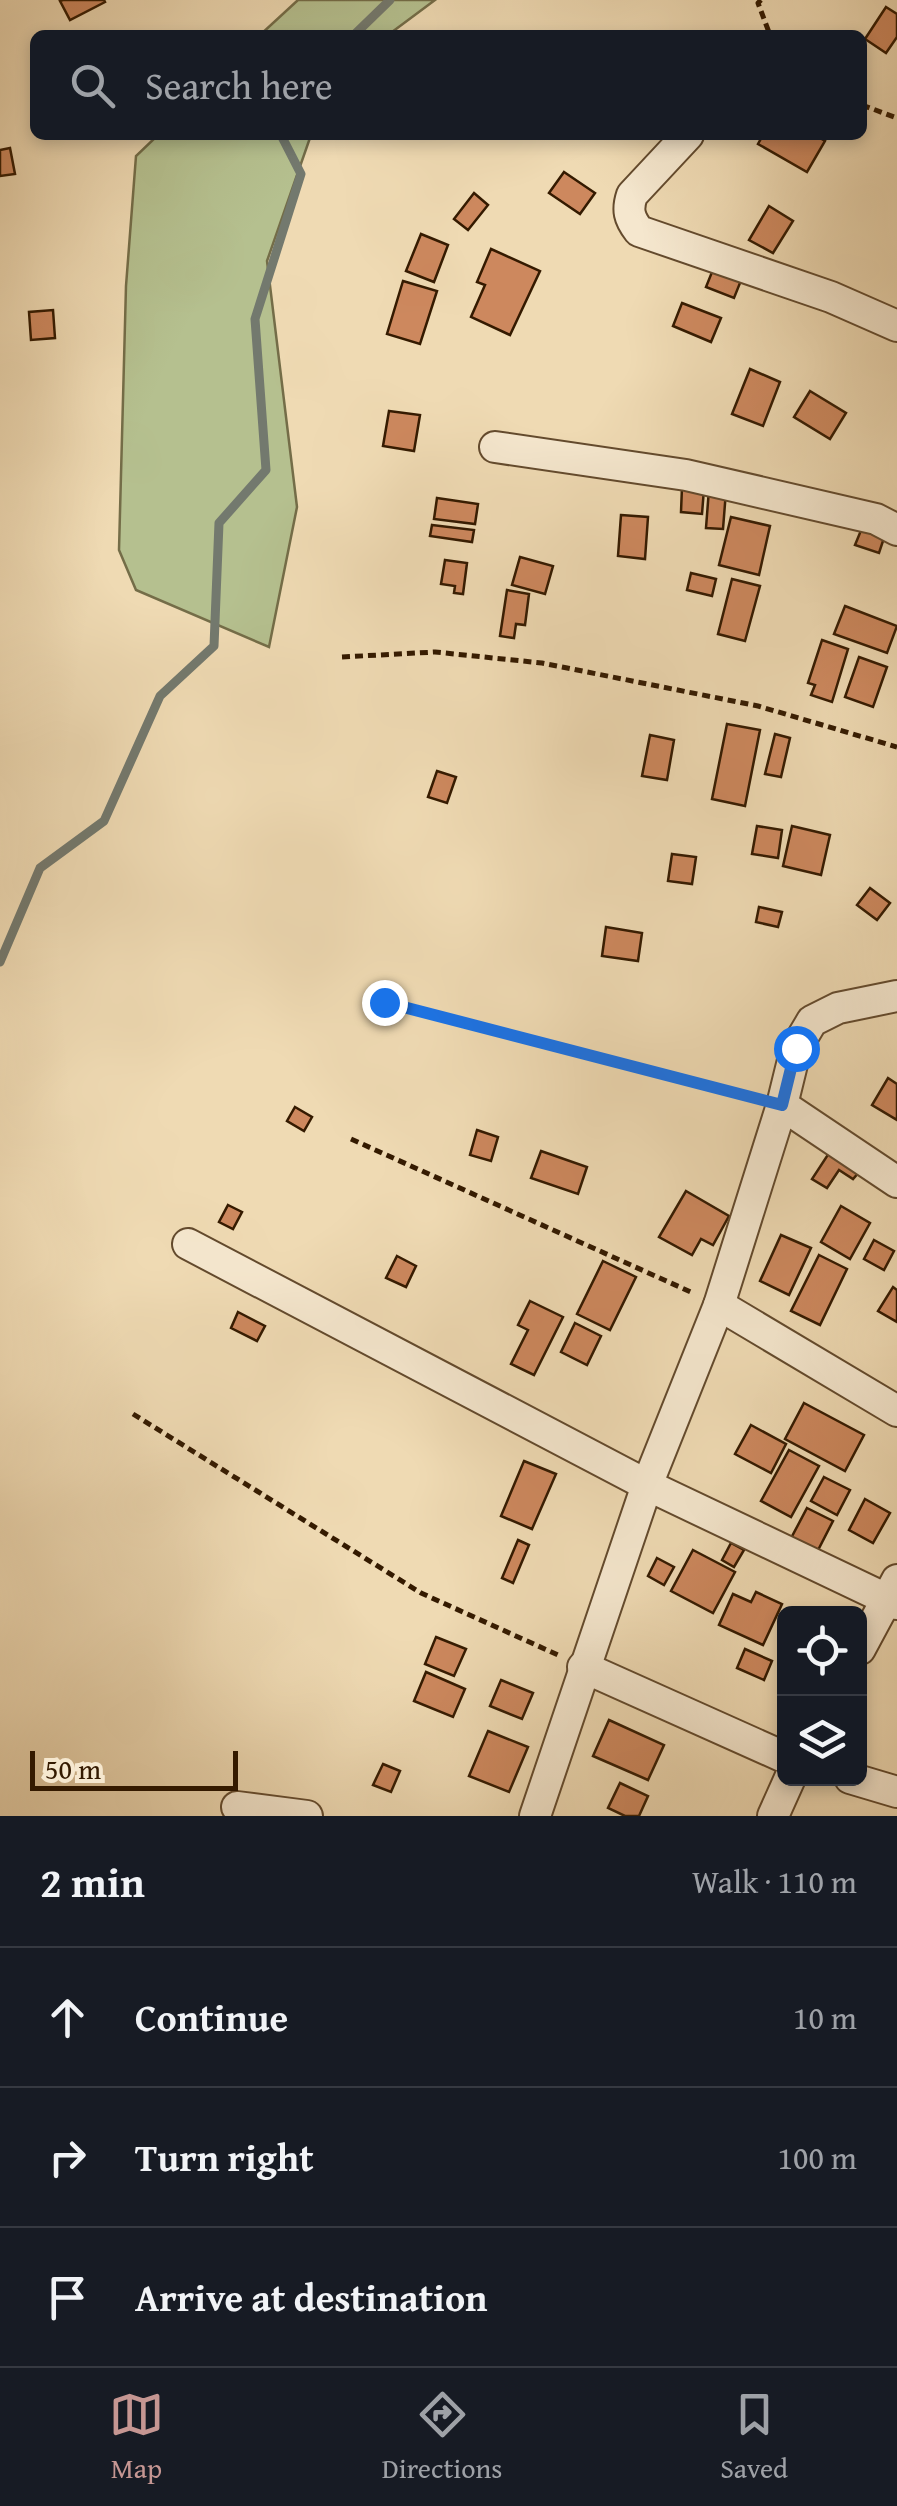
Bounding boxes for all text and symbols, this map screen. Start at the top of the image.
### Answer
search box [30,30,867,140]
text: Search here [145,57,333,113]
icon: search [65,58,120,113]
route end [362,980,408,1026]
route start [774,1026,820,1072]
map controls [777,1606,867,1786]
button: locate [777,1606,867,1696]
button: layers [777,1696,867,1786]
scale bar [30,1746,238,1790]
text: 50 m [45,1748,101,1789]
text: 2 min [40,1851,145,1912]
text: Walk · 110 m [692,1858,857,1905]
text: Continue [135,1989,288,2045]
icon: ahead [40,1990,95,2045]
text: 10 m [793,1994,857,2041]
text: Turn right [135,2129,314,2185]
icon: right [40,2130,95,2185]
text: 100 m [778,2134,857,2181]
text: Arrive at destination [135,2269,488,2325]
icon: arrive [40,2270,95,2325]
tab: Map [109,2387,164,2488]
tab: Directions [382,2387,502,2488]
tab: Saved [720,2387,788,2488]

